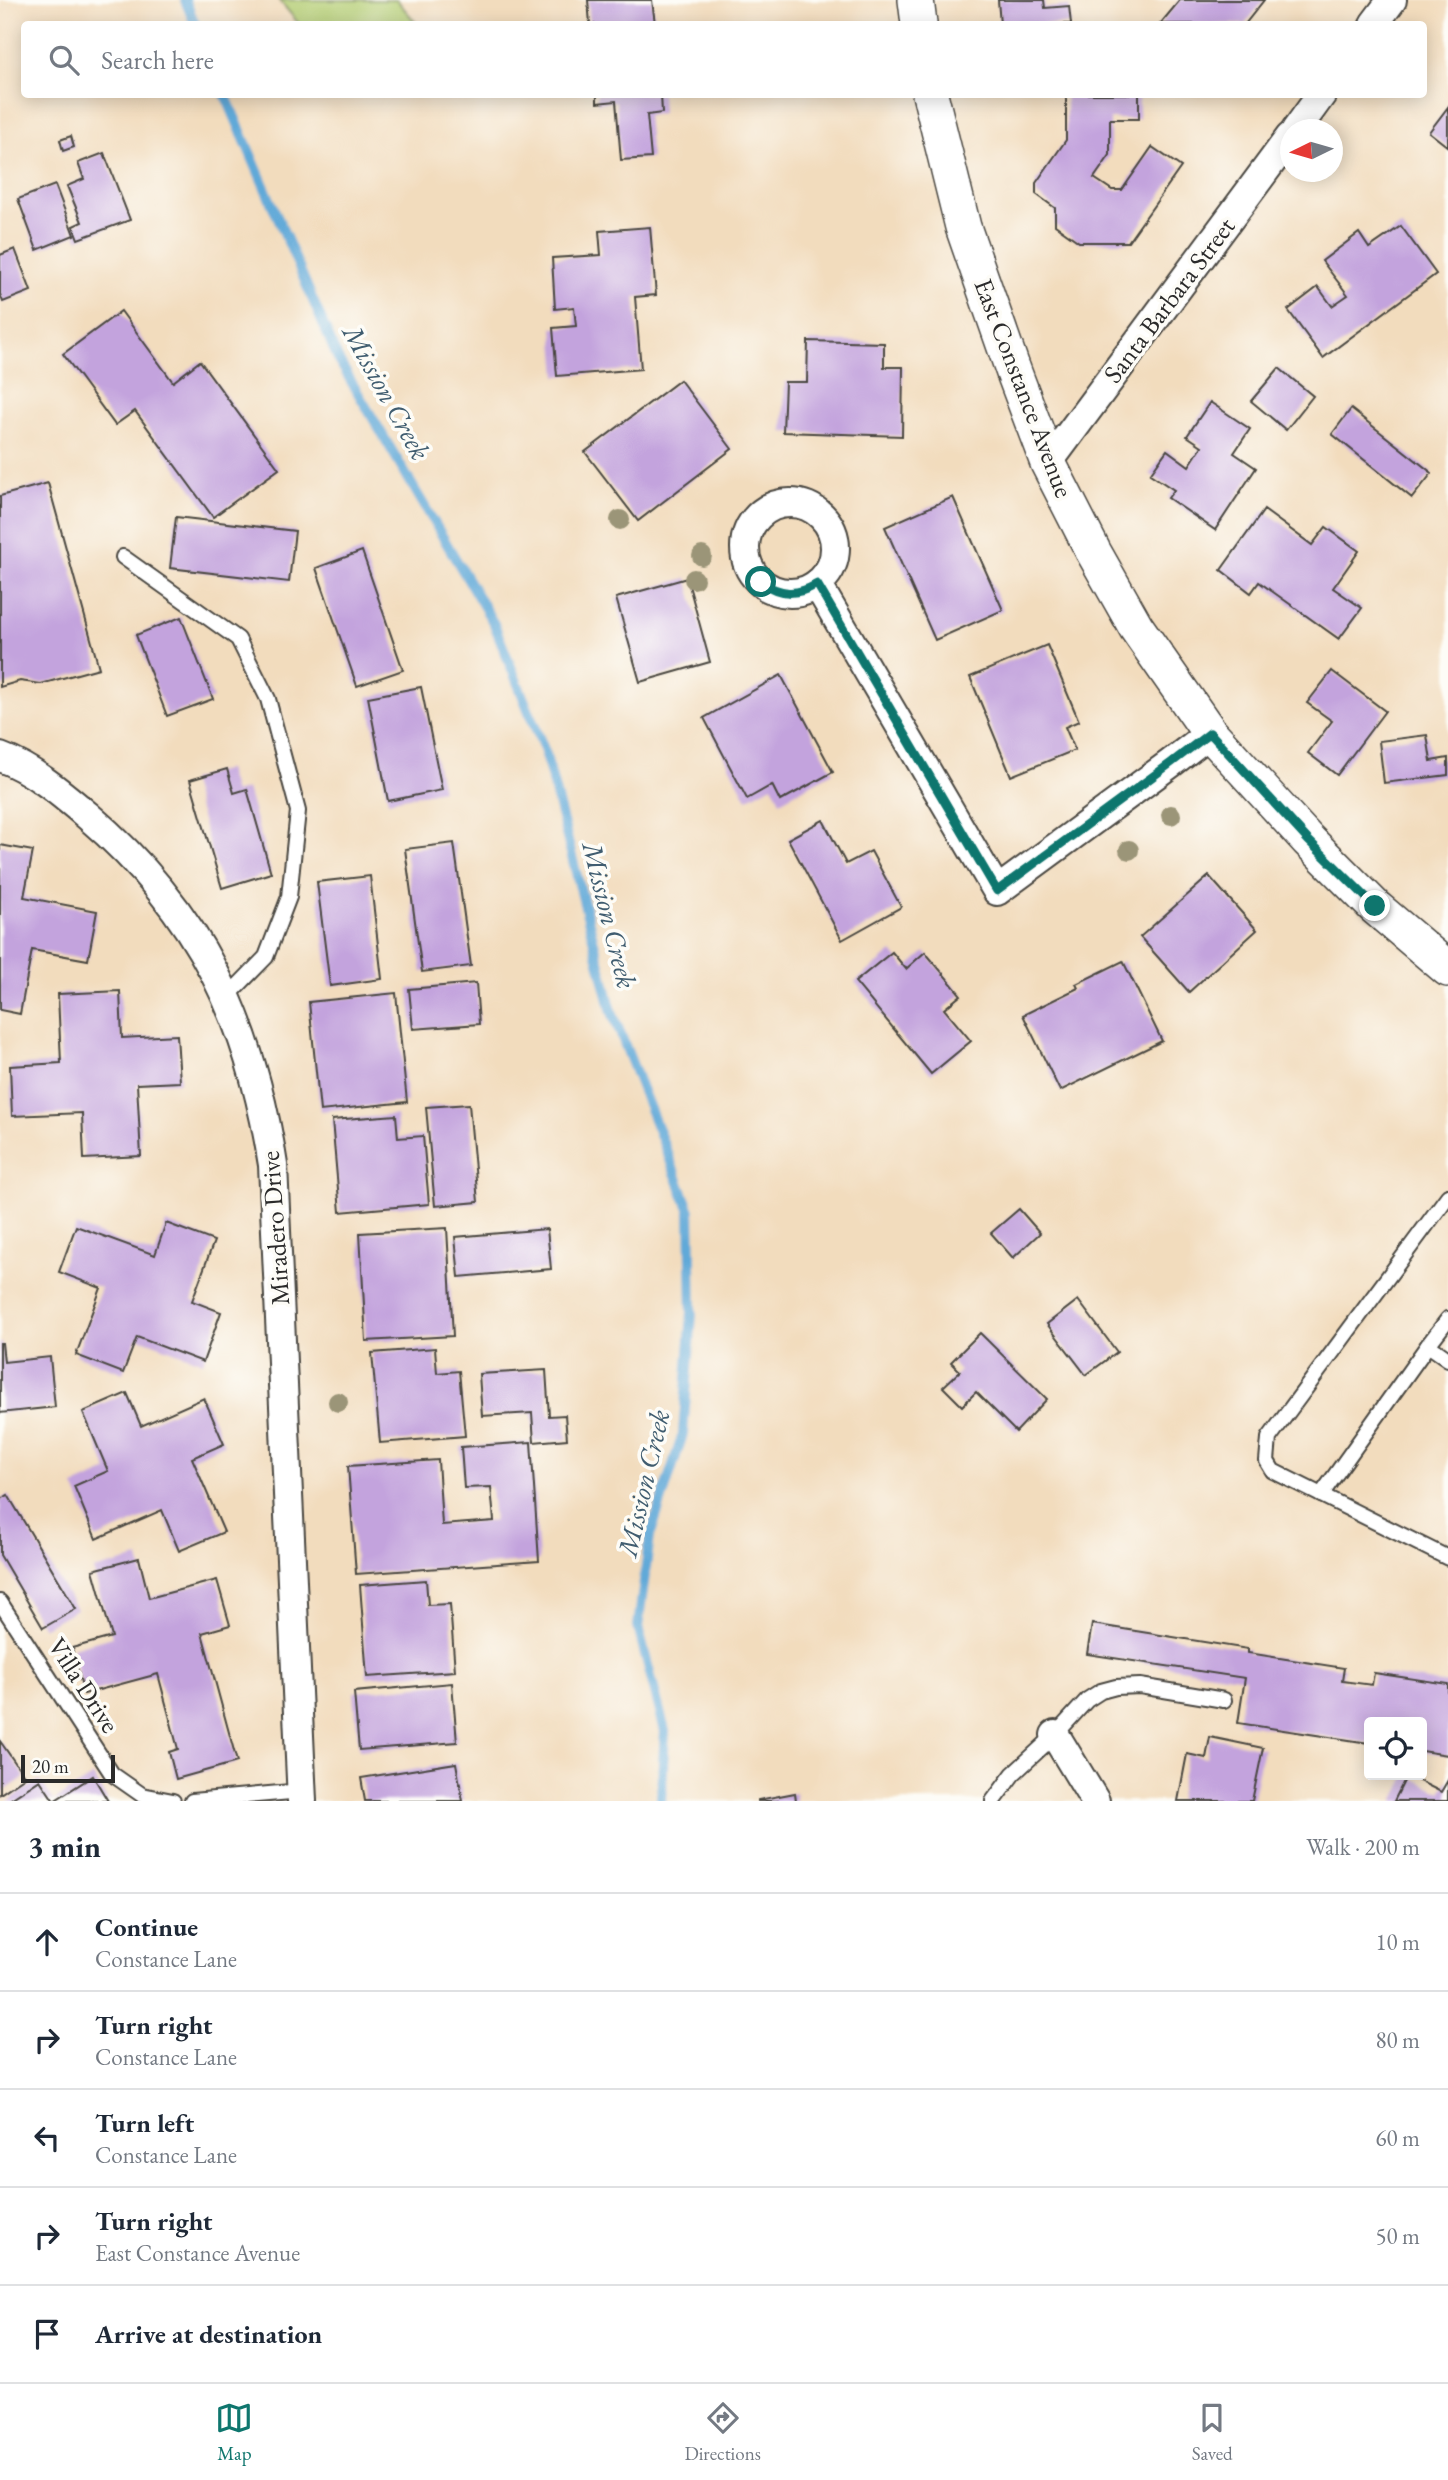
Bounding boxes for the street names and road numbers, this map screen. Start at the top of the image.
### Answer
street label: Santa Barbara Street [1096,210,1242,390]
street label: East Constance Avenue [967,274,1081,502]
street label: Miradero Drive [253,1150,297,1306]
street label: Villa Drive [41,1631,127,1739]

